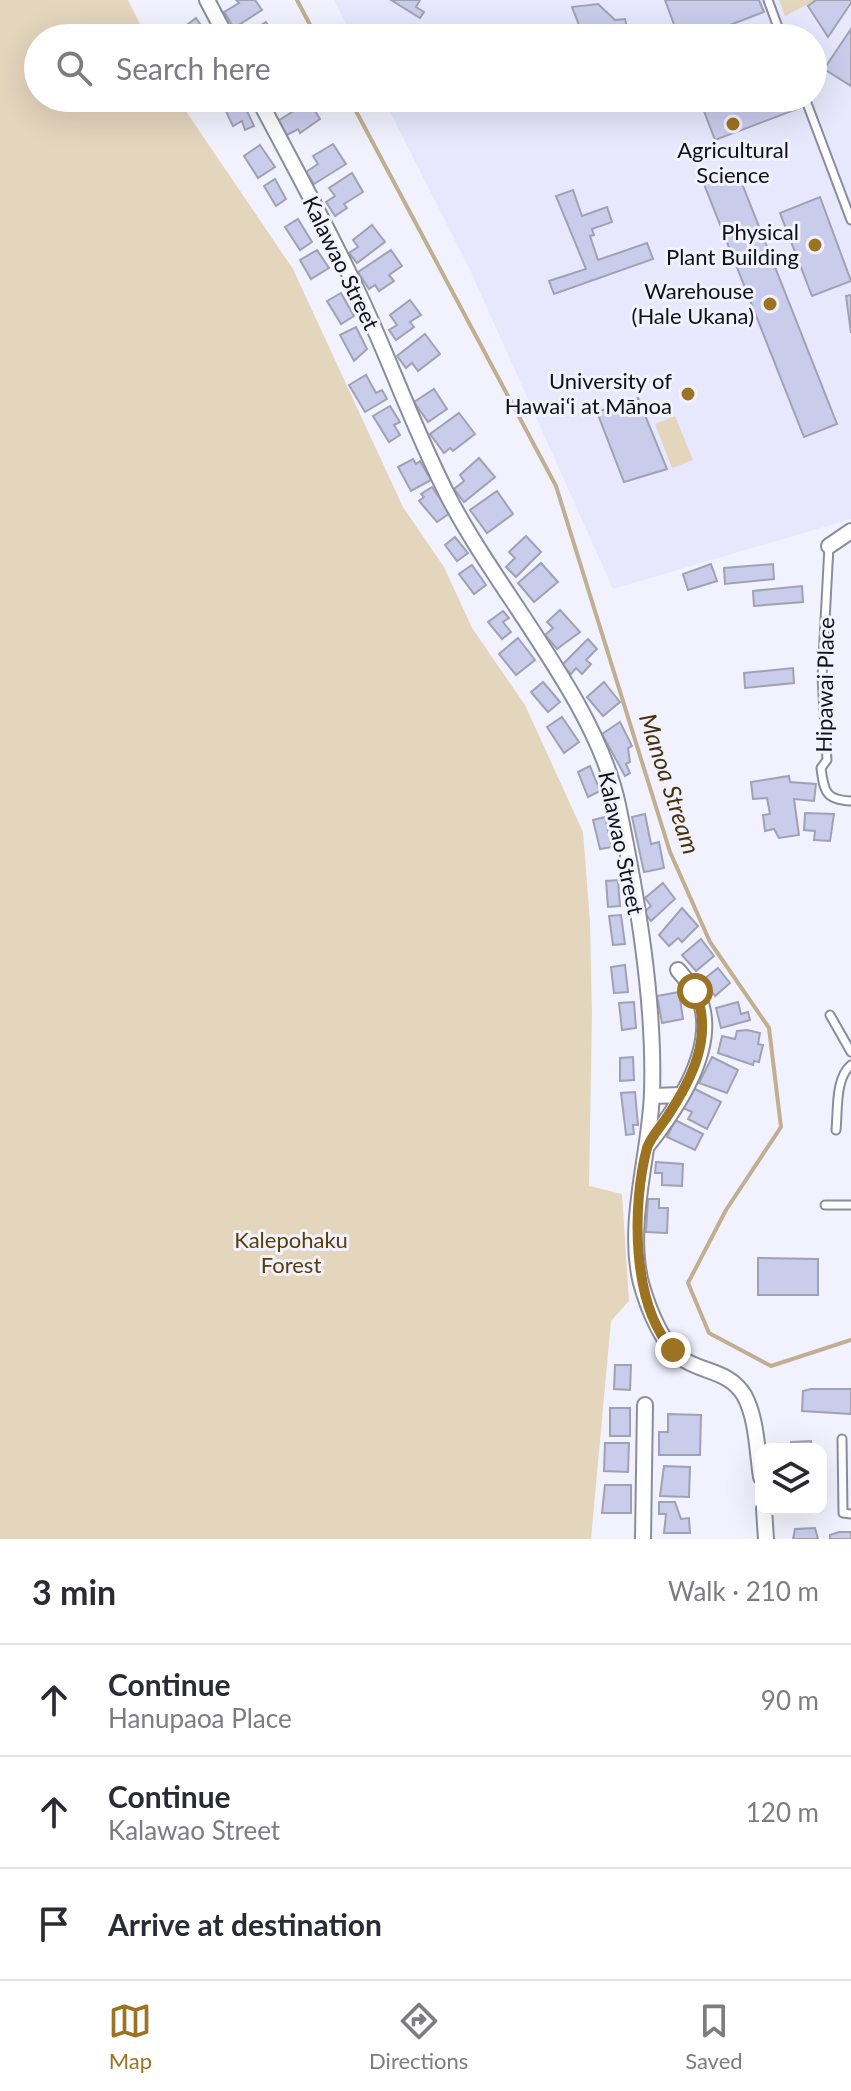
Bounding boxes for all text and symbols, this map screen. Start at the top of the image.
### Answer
search box [24,24,827,112]
icon: search [52,46,96,90]
text: Search here [116,50,271,86]
marker: Agricultural Science [724,115,742,133]
place label: Agricultural Science [677,136,789,188]
street label: Kalawao Street [297,191,386,334]
place label: Physical Plant Building [666,218,799,270]
marker: Physical Plant Building [806,236,824,254]
place label: Warehouse (Hale Ukana) [632,277,754,329]
marker: Warehouse (Hale Ukana) [761,295,779,313]
place label: University of Hawaiʻi at Mānoa [505,367,672,419]
marker: University of Hawaiʻi at Mānoa [679,385,697,403]
street label: Hipawai Place [810,617,839,753]
water label: Manoa Stream [634,710,707,858]
street label: Kalawao Street [593,769,650,917]
route start [677,973,713,1009]
park label: Kalepohaku Forest [234,1226,348,1278]
route end [655,1332,691,1368]
map controls [755,1443,827,1515]
button: layers [755,1443,827,1515]
text: 3 min [32,1571,116,1612]
text: Walk · 210 m [668,1575,819,1607]
text: Continue [108,1666,231,1702]
icon: ahead [32,1678,76,1722]
text: 90 m [761,1684,819,1716]
text: Hanupaoa Place [108,1702,292,1734]
text: Continue [108,1778,231,1814]
icon: ahead [32,1790,76,1834]
text: 120 m [746,1796,819,1828]
text: Kalawao Street [108,1814,280,1846]
icon: arrive [32,1902,76,1946]
text: Arrive at destination [108,1906,382,1942]
tab: Map [108,1999,152,2074]
tab: Directions [369,1999,468,2074]
tab: Saved [685,1999,743,2074]

